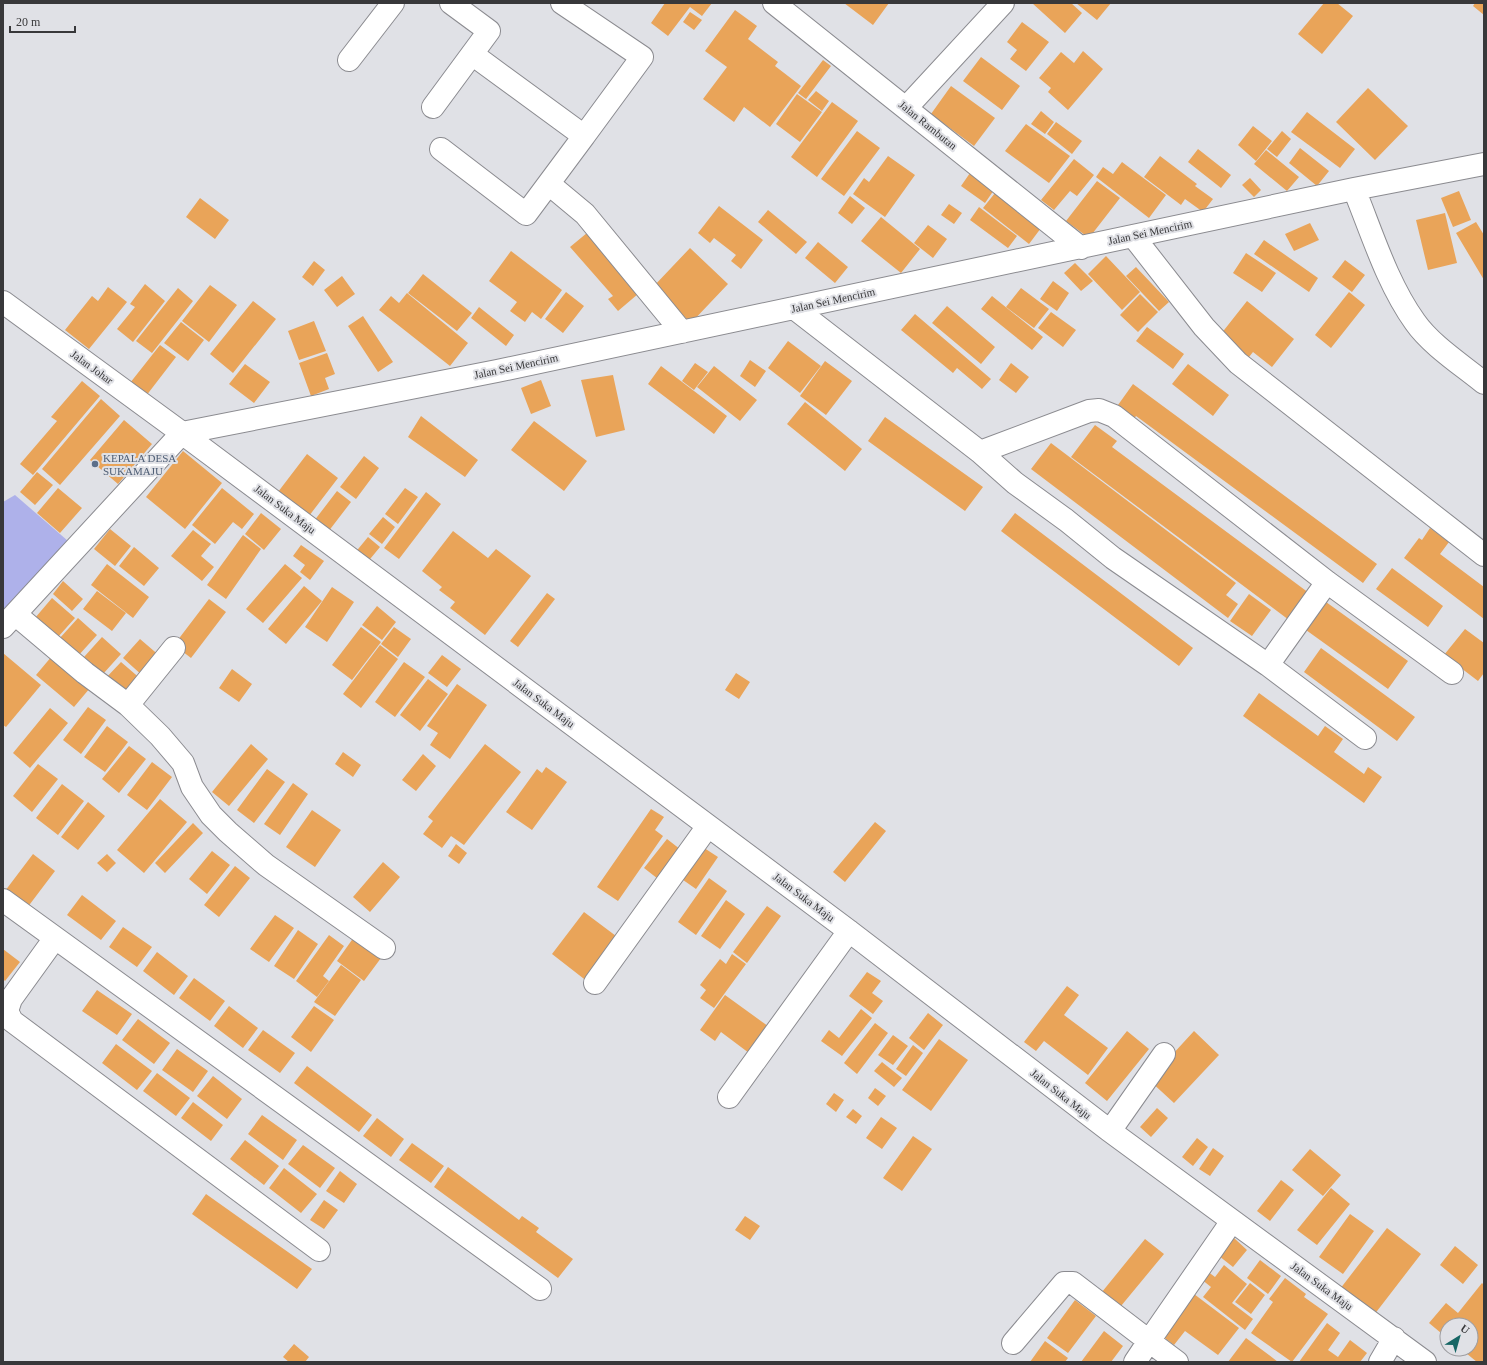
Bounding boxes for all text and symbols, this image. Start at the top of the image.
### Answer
scale bar [10,8,75,34]
text: 20 m [16,15,41,29]
street label: Jalan Rambutan [897,98,960,152]
street label: Jalan Sei Mencirim [1107,217,1194,247]
street label: Jalan Sei Mencirim [790,285,877,315]
street label: Jalan Johar [69,348,116,387]
street label: Jalan Sei Mencirim [473,351,560,381]
place label: KEPALA DESA SUKAMAJU [103,452,176,477]
marker: KEPALA DESA SUKAMAJU [90,459,100,469]
street label: Jalan Suka Maju [252,482,318,536]
street label: Jalan Suka Maju [511,676,577,730]
street label: Jalan Suka Maju [771,870,837,924]
street label: Jalan Suka Maju [1028,1067,1094,1122]
street label: Jalan Suka Maju [1289,1260,1356,1313]
north arrow [1439,1317,1479,1357]
text: U [1458,1322,1472,1336]

